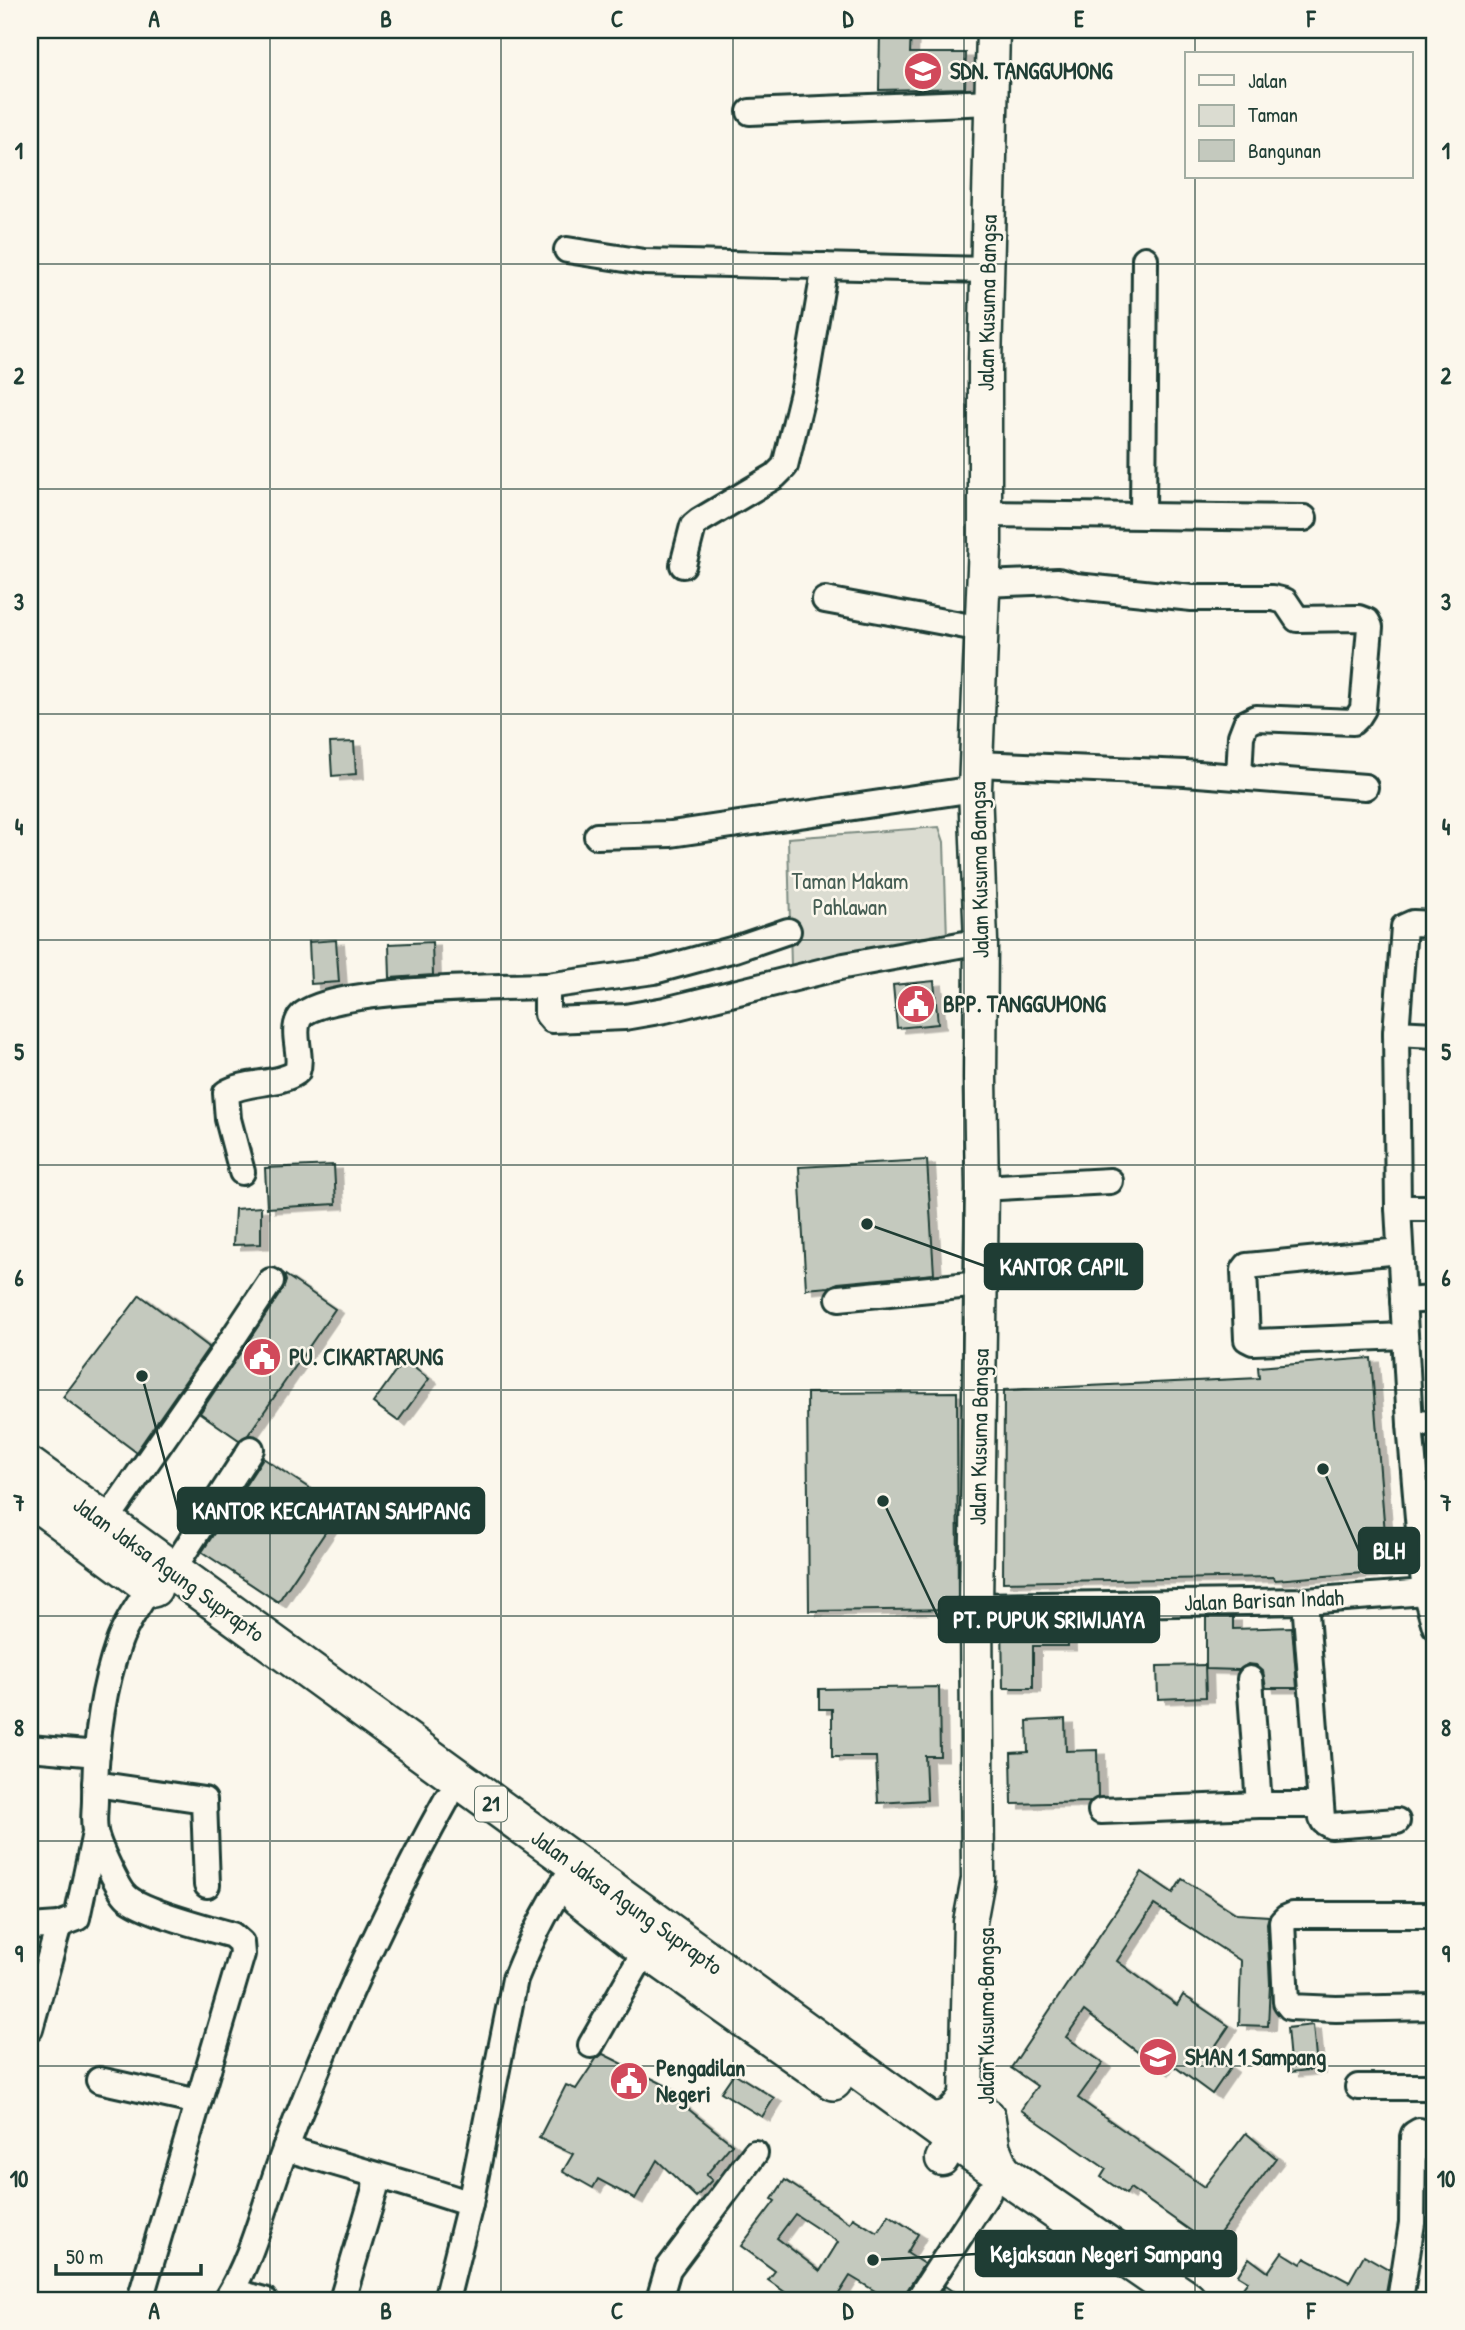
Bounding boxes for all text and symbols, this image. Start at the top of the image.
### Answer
text: A [148,3,160,34]
text: B [380,3,392,34]
text: C [611,3,623,34]
text: D [843,3,855,34]
text: E [1074,3,1085,34]
text: F [1306,3,1317,34]
school or university icon: SDN. TANGGUMONG [902,50,944,92]
legend [1185,52,1412,178]
place label: SDN. TANGGUMONG [950,55,1114,86]
text: Jalan [1248,66,1287,95]
text: Taman [1248,100,1298,129]
text: 1 [15,135,23,166]
text: 1 [1442,135,1450,166]
text: Bangunan [1248,136,1321,165]
street label: Jalan Kusuma Bangsa [969,214,1004,392]
text: 2 [14,360,25,391]
text: 2 [1441,360,1452,391]
text: 3 [14,586,24,617]
text: 3 [1441,586,1451,617]
street label: Jalan Kusuma Bangsa [961,781,996,959]
text: 4 [15,811,24,842]
text: 4 [1442,811,1451,842]
park label: Taman Makam Pahlawan [791,865,909,922]
public building icon: BPP. TANGGUMONG [895,983,937,1025]
place label: BPP. TANGGUMONG [943,988,1107,1019]
text: 5 [14,1036,24,1067]
text: 5 [1441,1036,1451,1067]
callout: KANTOR CAPIL [985,1244,1142,1289]
text: KANTOR CAPIL [1000,1250,1129,1282]
text: 6 [14,1262,24,1293]
text: 6 [1441,1262,1451,1293]
public building icon: PU. CIKARTARUNG [241,1336,283,1378]
place label: PU. CIKARTARUNG [289,1341,444,1372]
street label: Jalan Kusuma Bangsa [961,1348,996,1526]
text: 7 [12,1487,25,1518]
text: 7 [1439,1487,1452,1518]
callout: KANTOR KECAMATAN SAMPANG [178,1488,484,1533]
street label: Jalan Jaksa Agung Suprapto [67,1489,271,1649]
text: KANTOR KECAMATAN SAMPANG [192,1494,470,1526]
callout: BLH [1359,1528,1419,1573]
text: BLH [1373,1534,1405,1566]
street label: Jalan Barisan Indah [1183,1581,1345,1618]
callout: PT. PUPUK SRIWIJAYA [939,1597,1159,1642]
text: PT. PUPUK SRIWIJAYA [953,1603,1145,1635]
text: 8 [14,1712,24,1743]
text: 8 [1441,1712,1451,1743]
road number: 21 [475,1786,507,1822]
street label: Jalan Jaksa Agung Suprapto [525,1822,729,1982]
street label: Jalan Kusuma Bangsa [970,1928,1001,2104]
text: 9 [15,1938,24,1969]
text: 9 [1442,1938,1451,1969]
school or university icon: SMAN 1 Sampang [1137,2036,1179,2078]
place label: SMAN 1 Sampang [1185,2041,1326,2073]
place label: Pengadilan Negeri [656,2052,746,2110]
public building icon: Pengadilan Negeri [608,2060,650,2102]
text: 10 [10,2163,28,2194]
text: 10 [1437,2163,1455,2194]
callout: Kejaksaan Negeri Sampang [976,2231,1236,2276]
scale bar [56,2232,201,2276]
text: Kejaksaan Negeri Sampang [990,2237,1222,2270]
text: 50 m [66,2242,103,2271]
text: A [148,2295,160,2326]
text: B [380,2295,392,2326]
text: C [611,2295,623,2326]
text: D [843,2295,855,2326]
text: E [1074,2295,1085,2326]
text: F [1306,2295,1317,2326]

